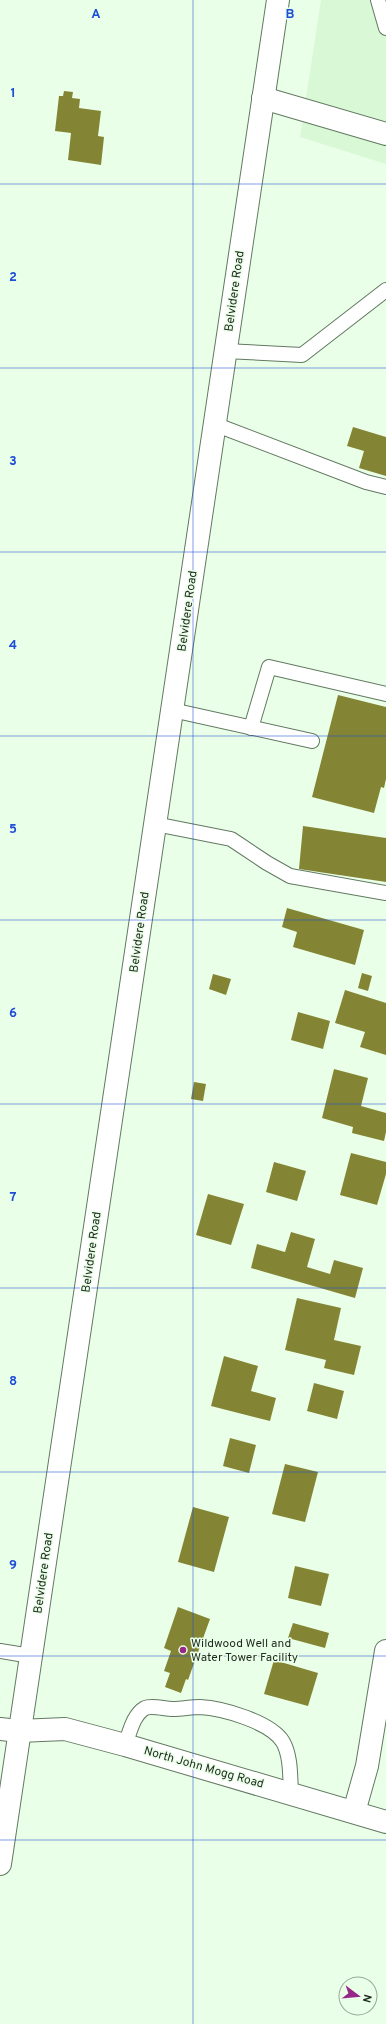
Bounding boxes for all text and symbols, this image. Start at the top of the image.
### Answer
text: A [91,7,101,23]
text: B [286,7,295,23]
text: 1 [10,86,16,102]
street label: Belvidere Road [221,250,249,333]
text: 2 [9,270,17,286]
text: 3 [9,454,17,470]
street label: Belvidere Road [174,570,202,653]
text: 4 [9,638,17,654]
text: 5 [9,822,17,838]
street label: Belvidere Road [126,891,154,974]
text: 6 [9,1006,17,1022]
text: 7 [10,1190,17,1206]
street label: Belvidere Road [78,1211,106,1294]
text: 8 [9,1374,17,1390]
street label: Belvidere Road [30,1532,58,1615]
text: 9 [9,1558,17,1574]
place label: Wildwood Well and Water Tower Facility [191,1636,298,1666]
marker: Wildwood Well and Water Tower Facility [178,1645,188,1655]
street label: North John Mogg Road [142,1743,266,1793]
north arrow [338,1976,378,2016]
text: N [359,1993,374,2004]

